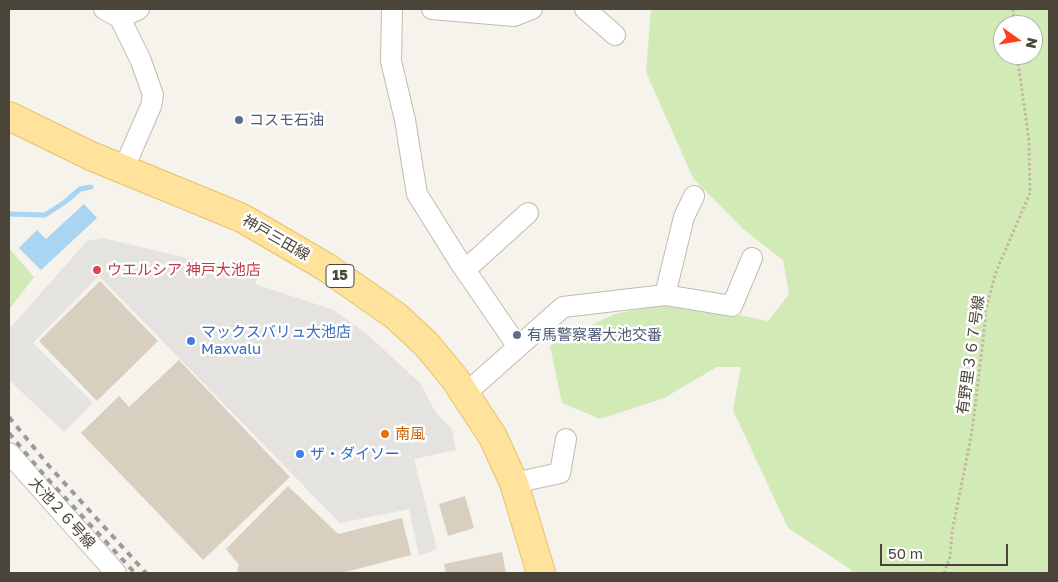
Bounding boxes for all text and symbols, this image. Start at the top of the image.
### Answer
north arrow [993,15,1043,65]
text: N [1023,36,1042,50]
place label: コスモ石油 [249,111,324,129]
marker: コスモ石油 [233,114,245,126]
street label: 神戸三田線 [239,211,313,265]
place label: ウエルシア 神戸大池店 [107,261,261,279]
marker: ウエルシア 神戸大池店 [91,264,103,276]
road number: 15 [326,264,354,288]
street label: 有野里３６７号線 [954,294,988,416]
place label: マックスバリュ大池店 Maxvalu [201,323,351,358]
place label: 有馬警察署大池交番 [527,326,662,344]
marker: 有馬警察署大池交番 [511,329,523,341]
marker: マックスバリュ大池店 Maxvalu [185,335,197,347]
place label: 南風 [395,425,425,443]
marker: 南風 [379,428,391,440]
place label: ザ・ダイソー [310,445,400,463]
marker: ザ・ダイソー [294,448,306,460]
street label: 大池２６号線 [25,474,99,552]
scale bar [883,534,1010,566]
text: 50 m [888,544,923,562]

